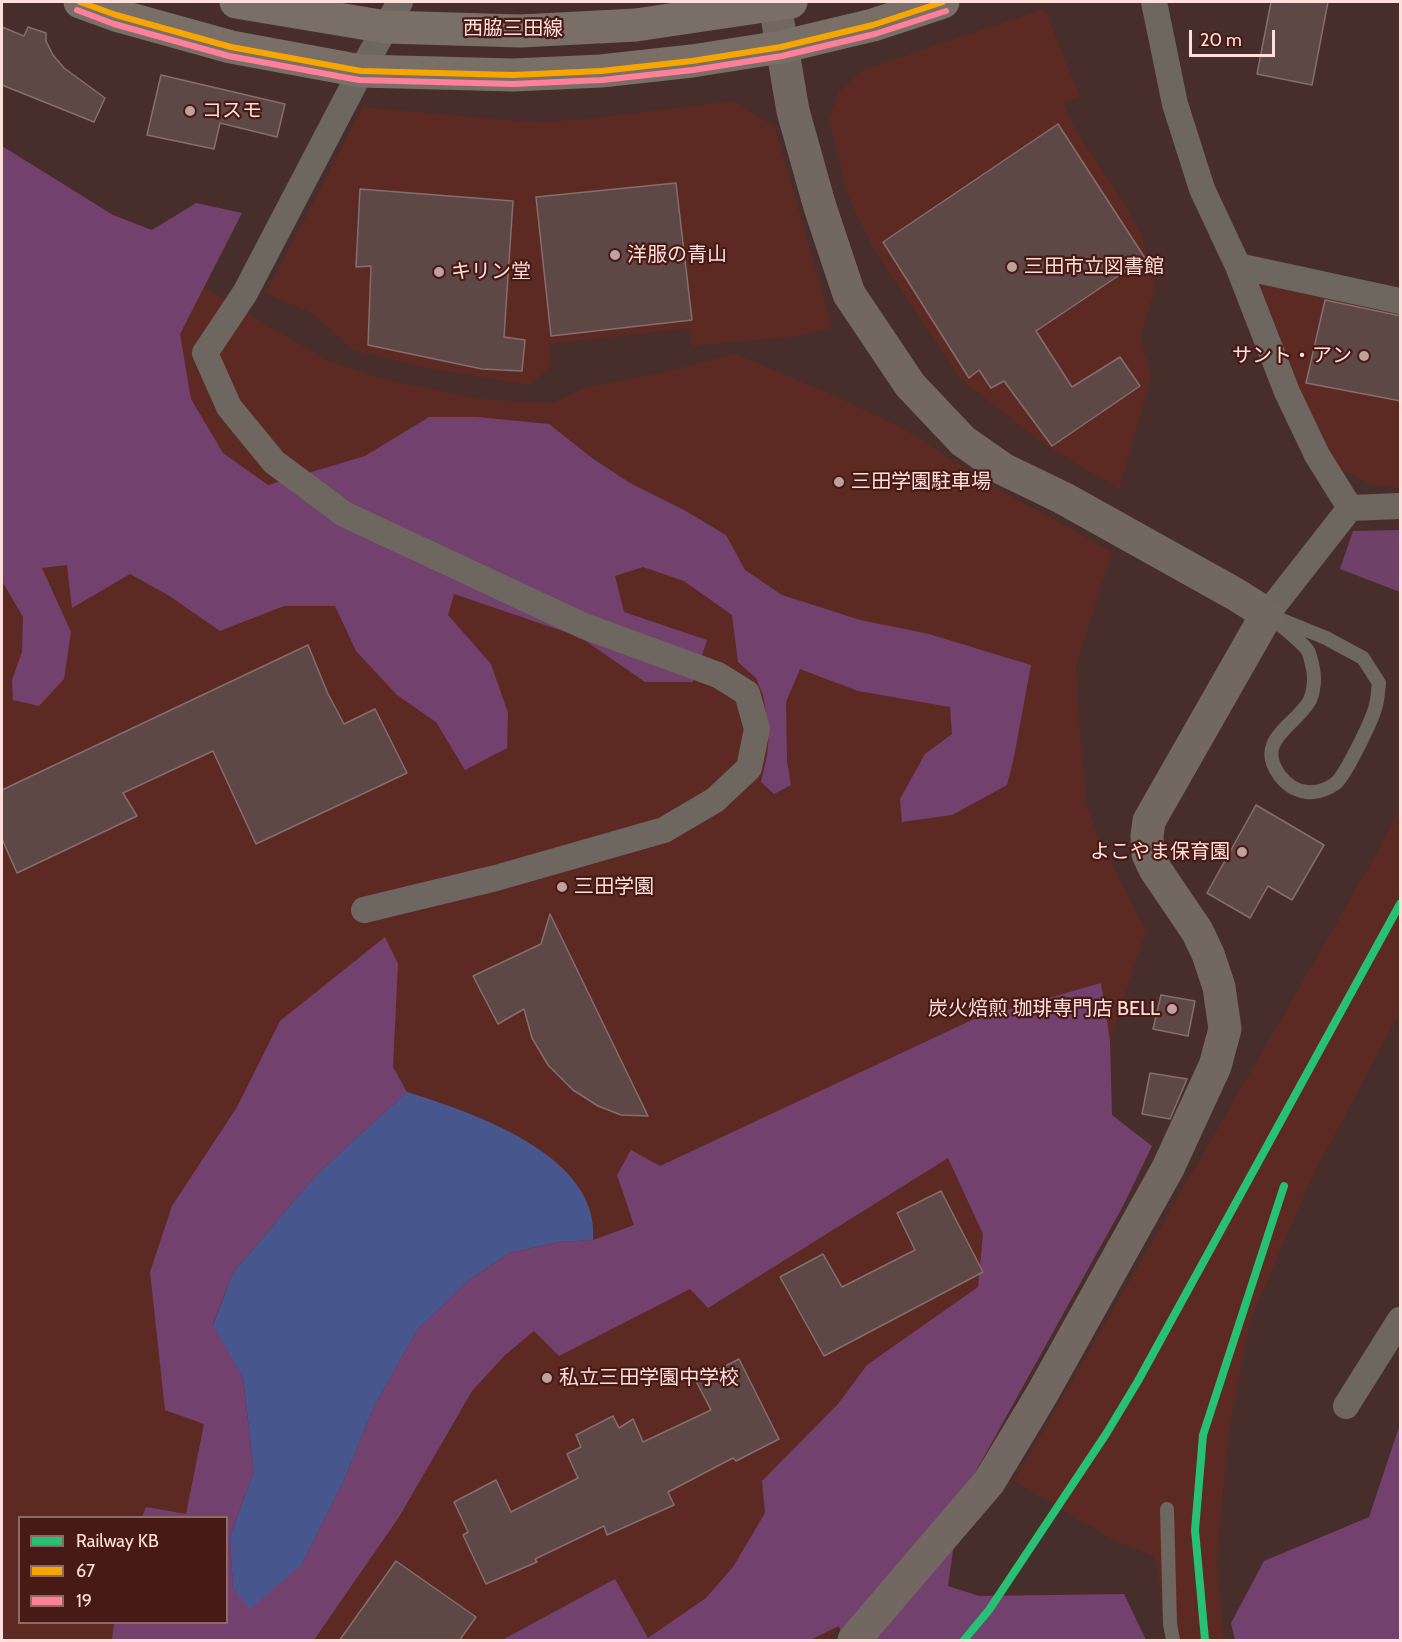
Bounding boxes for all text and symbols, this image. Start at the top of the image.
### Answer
street label: 西脇三田線 [463,17,563,41]
scale bar [1192,18,1278,56]
text: 20 m [1200,29,1242,51]
place label: コスモ [202,99,262,123]
marker: コスモ [183,104,197,118]
place label: 洋服の青山 [627,243,727,267]
marker: 洋服の青山 [608,248,622,262]
place label: 三田市立図書館 [1024,255,1164,279]
place label: キリン堂 [451,260,531,284]
marker: 三田市立図書館 [1005,260,1019,274]
marker: キリン堂 [432,265,446,279]
place label: サント・アン [1232,344,1352,368]
marker: サント・アン [1357,349,1371,363]
place label: 三田学園駐車場 [851,470,991,494]
marker: 三田学園駐車場 [832,475,846,489]
place label: よこやま保育園 [1090,840,1230,864]
marker: よこやま保育園 [1235,845,1249,859]
place label: 三田学園 [574,875,654,899]
marker: 三田学園 [555,880,569,894]
place label: 炭火焙煎 珈琲専門店 BELL [928,997,1160,1021]
marker: 炭火焙煎 珈琲専門店 BELL [1165,1002,1179,1016]
place label: 私立三田学園中学校 [559,1366,739,1390]
marker: 私立三田学園中学校 [540,1371,554,1385]
legend [18,1516,228,1624]
text: Railway KB [76,1530,159,1552]
text: 67 [76,1560,95,1582]
text: 19 [76,1590,92,1612]

